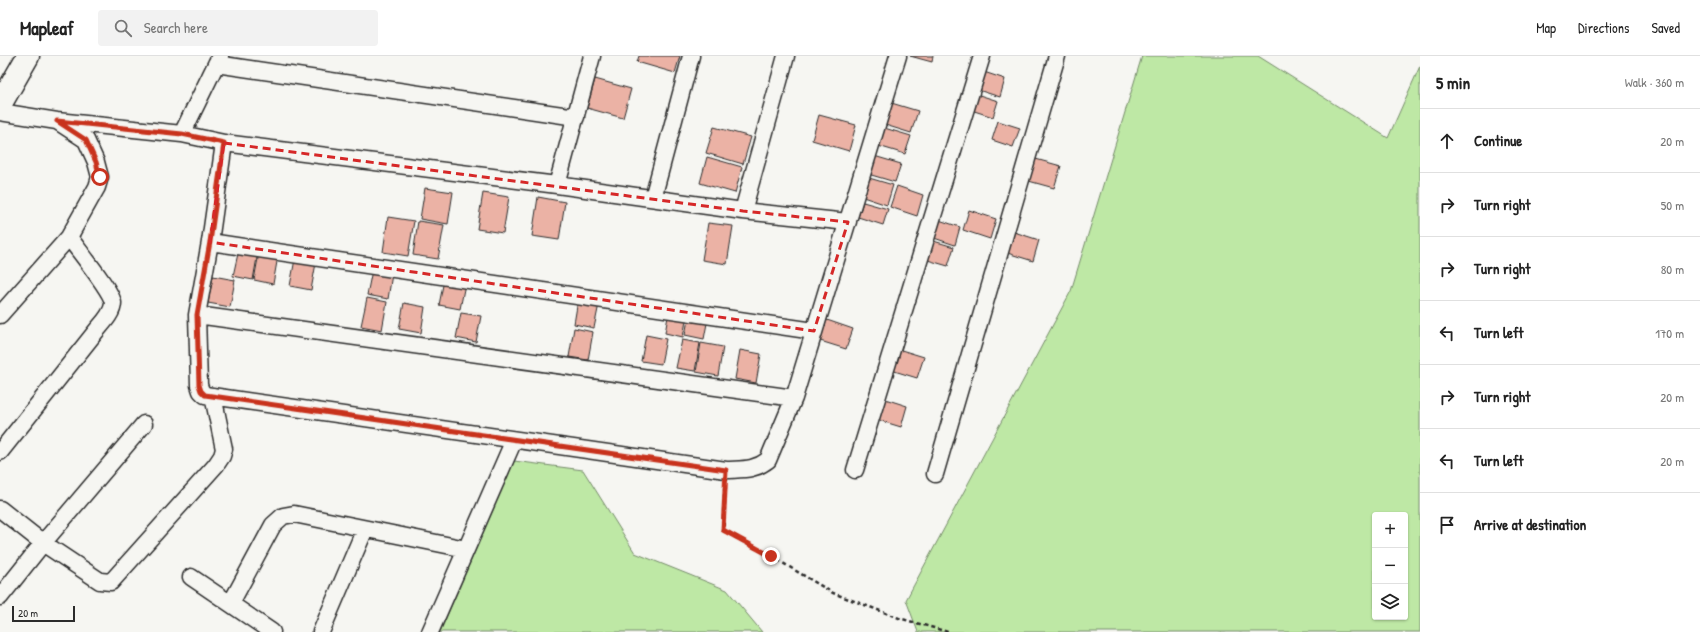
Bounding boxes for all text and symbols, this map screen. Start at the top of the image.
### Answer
search box [98,10,378,46]
text: Mapleaf [20,15,74,41]
icon: search [112,17,134,39]
text: Search here [144,17,208,38]
text: Map [1536,18,1556,37]
text: Directions [1578,18,1629,37]
text: Saved [1651,18,1680,37]
text: 5 min [1436,71,1470,94]
text: Walk · 360 m [1625,73,1684,91]
icon: ahead [1436,130,1458,152]
text: Continue [1474,130,1522,151]
text: 20 m [1660,132,1684,150]
route start [91,168,109,186]
icon: right [1436,194,1458,216]
text: Turn right [1474,194,1530,215]
text: 50 m [1661,196,1684,214]
icon: right [1436,258,1458,280]
text: Turn right [1474,258,1530,279]
text: 80 m [1661,260,1684,278]
icon: left [1436,322,1458,344]
text: Turn left [1474,322,1524,343]
text: 170 m [1655,324,1684,342]
icon: right [1436,386,1458,408]
text: Turn right [1474,386,1530,407]
text: 20 m [1660,388,1684,406]
icon: left [1436,450,1458,472]
text: Turn left [1474,450,1524,471]
text: 20 m [1660,452,1684,470]
map controls [1372,512,1408,620]
button: + [1372,512,1408,548]
icon: arrive [1436,514,1458,536]
text: Arrive at destination [1474,514,1586,535]
route end [762,547,780,565]
button: − [1372,548,1408,584]
button: layers [1372,584,1408,620]
scale bar [12,604,75,623]
text: 20 m [18,606,38,620]

